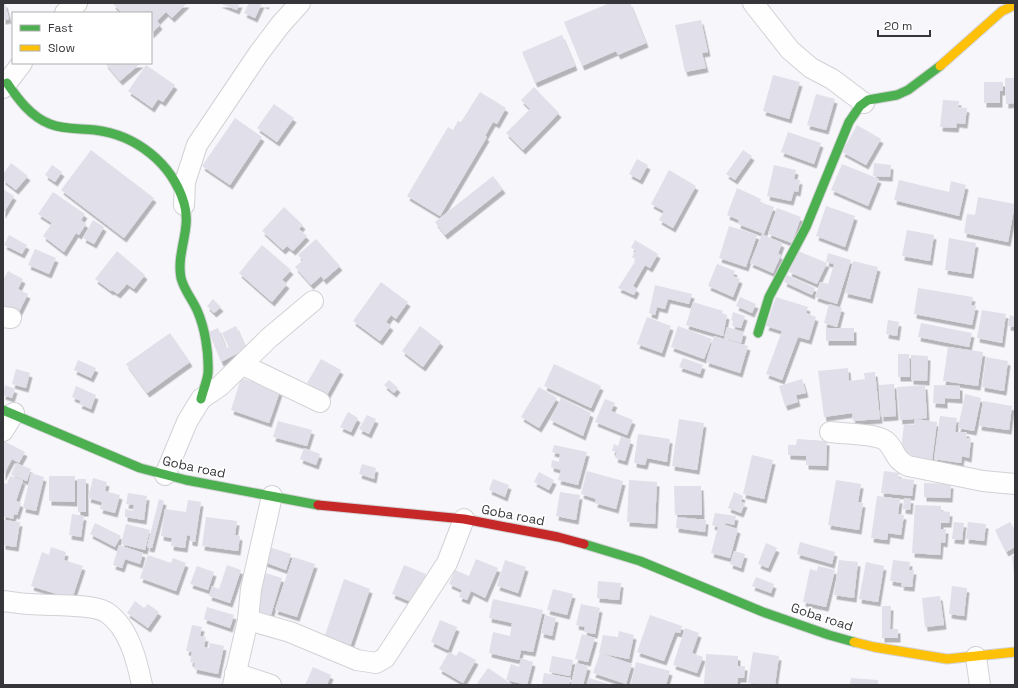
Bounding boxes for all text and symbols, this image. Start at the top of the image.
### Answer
legend [12,12,152,64]
scale bar [878,12,930,38]
text: 20 m [884,18,912,34]
text: Fast [48,20,73,36]
text: Slow [48,40,75,56]
street label: Goba road [161,452,227,482]
street label: Goba road [480,501,546,529]
street label: Goba road [789,599,855,635]

